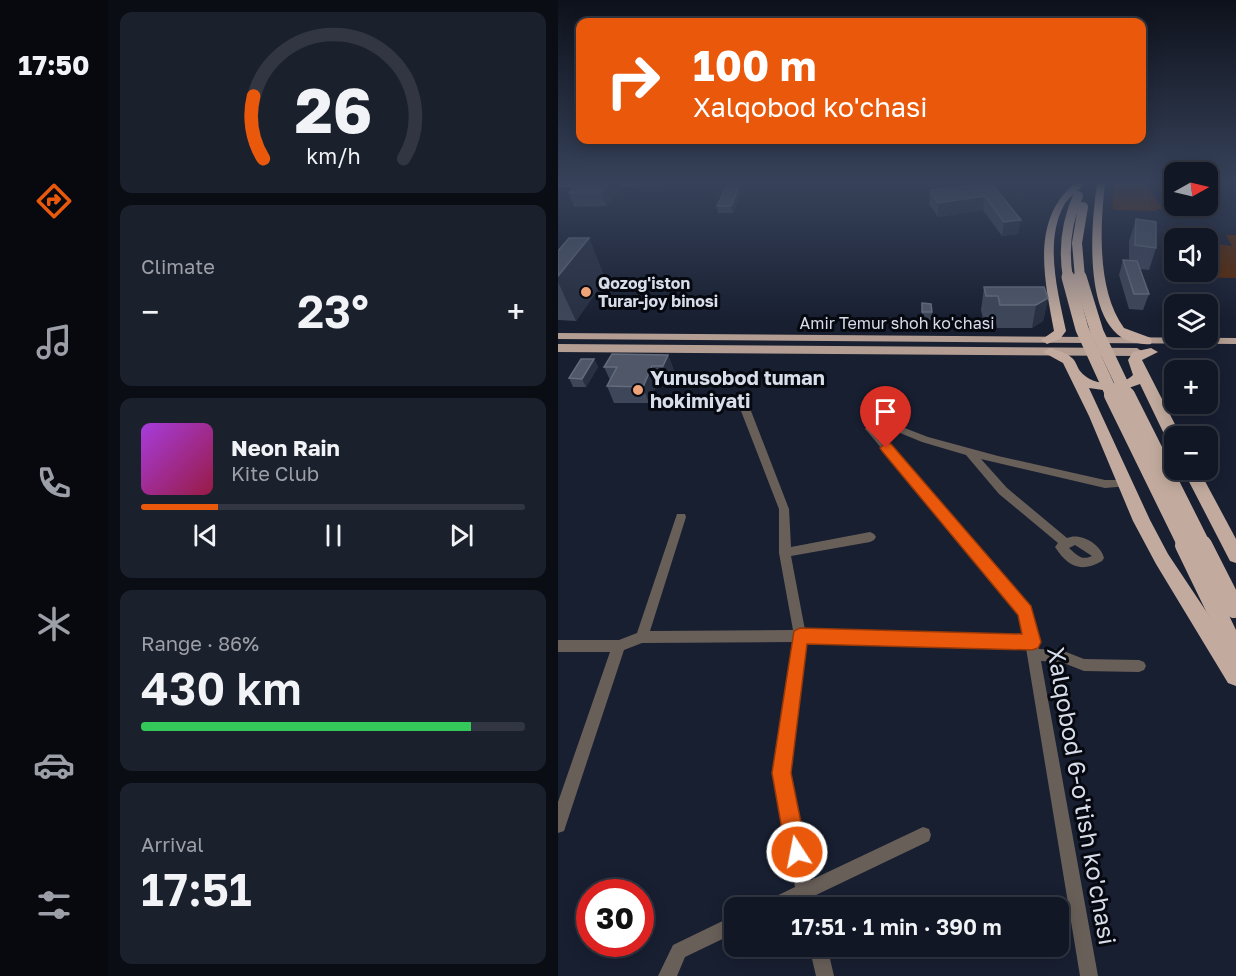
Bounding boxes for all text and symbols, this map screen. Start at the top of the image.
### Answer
text: 100 m [693,40,816,90]
icon: right [594,42,672,120]
text: 17:50 [18,49,90,81]
text: 26 [294,73,372,148]
text: Xalqobod ko'chasi [693,91,928,123]
text: km/h [306,144,360,170]
north arrow [1164,162,1218,216]
map controls [1164,162,1218,480]
icon: directions [33,180,75,222]
button: sound [1164,228,1218,282]
text: Climate [141,254,215,278]
place label: Qozog'iston Turar-joy binosi [598,273,718,311]
text: 23° [297,284,369,338]
marker: Qozog'iston Turar-joy binosi [579,285,593,299]
text: − [141,292,159,331]
text: + [507,292,525,331]
button: layers [1164,294,1218,348]
street label: Amir Temur shoh ko'chasi [800,313,994,333]
icon: music [33,321,75,363]
button: + [1164,360,1218,414]
place label: Yunusobod tuman hokimiyati [650,365,825,412]
marker: Yunusobod tuman hokimiyati [631,383,645,397]
pin [860,386,911,448]
icon: arrive [869,395,902,428]
button: − [1164,426,1218,480]
text: Neon Rain [231,434,340,461]
text: Kite Club [231,461,319,485]
icon: phone [33,462,75,504]
icon: previous [189,519,222,552]
icon: pause [317,519,350,552]
icon: next [445,519,478,552]
icon: climate [33,603,75,645]
text: Range · 86% [141,631,259,655]
street label: Xalqobod 6-o'tish ko'chasi [1042,645,1123,947]
text: 430 km [141,661,302,715]
icon: car [33,744,75,786]
position arrow [765,820,829,884]
text: Arrival [141,832,204,856]
text: 17:51 [141,862,252,916]
speed limit sign: 30 [576,879,654,957]
icon: filters [33,884,75,926]
text: 17:51 · 1 min · 390 m [791,913,1002,940]

